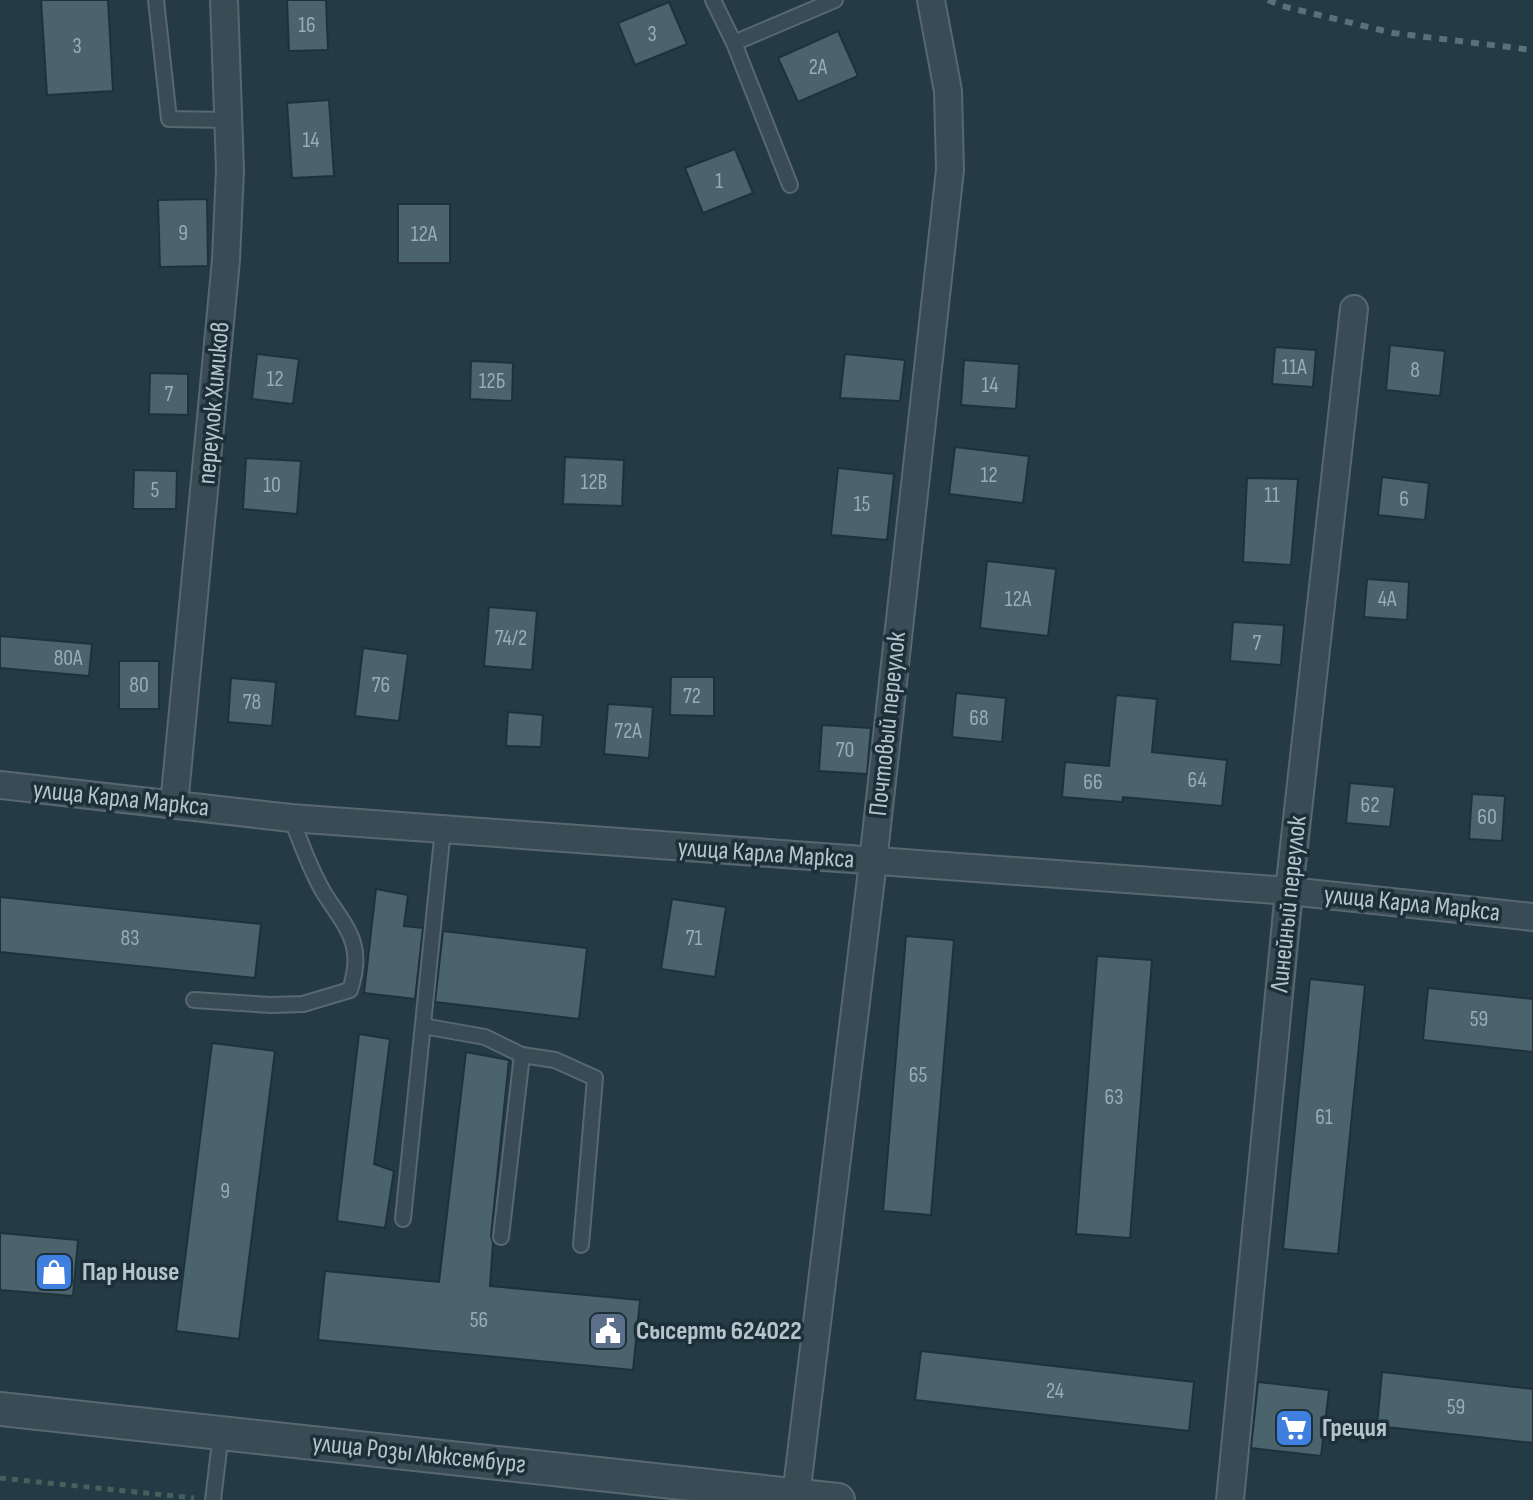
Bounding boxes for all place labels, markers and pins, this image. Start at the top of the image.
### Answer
shop icon: Пар House [33,1251,75,1293]
place label: Пар House [82,1257,179,1288]
public building icon: Сысерть 624022 [587,1310,629,1352]
place label: Сысерть 624022 [636,1316,802,1347]
supermarket icon: Греция [1273,1407,1315,1449]
place label: Греция [1322,1413,1387,1444]

